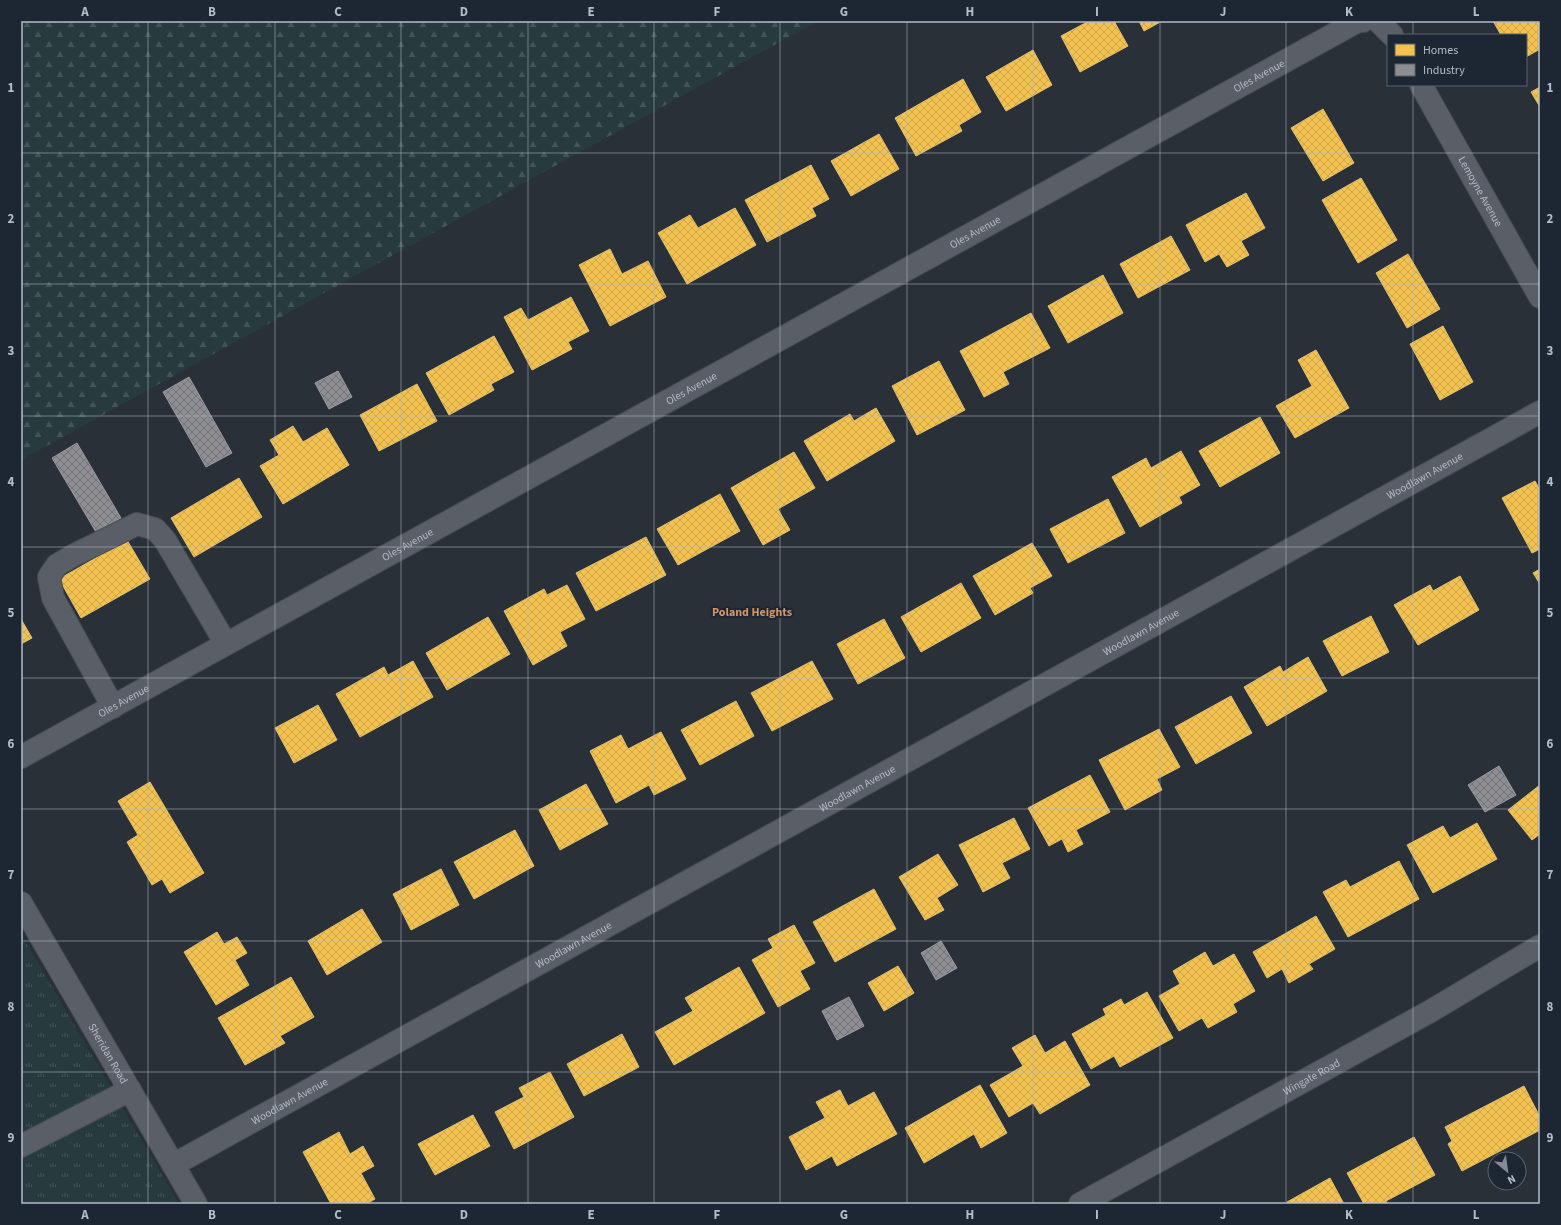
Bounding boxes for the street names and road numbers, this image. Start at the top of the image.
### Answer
street label: Oles Avenue [1231,56,1288,96]
street label: Lemoyne Avenue [1455,154,1506,230]
street label: Oles Avenue [947,212,1004,252]
street label: Oles Avenue [663,368,720,409]
street label: Woodlawn Avenue [1384,449,1466,503]
street label: Oles Avenue [379,524,436,565]
street label: Woodlawn Avenue [1100,605,1183,659]
street label: Oles Avenue [95,681,153,721]
street label: Woodlawn Avenue [816,761,899,816]
street label: Woodlawn Avenue [533,918,615,972]
street label: Sheridan Road [85,1021,131,1087]
street label: Wingate Road [1280,1055,1343,1099]
street label: Woodlawn Avenue [249,1074,331,1128]

